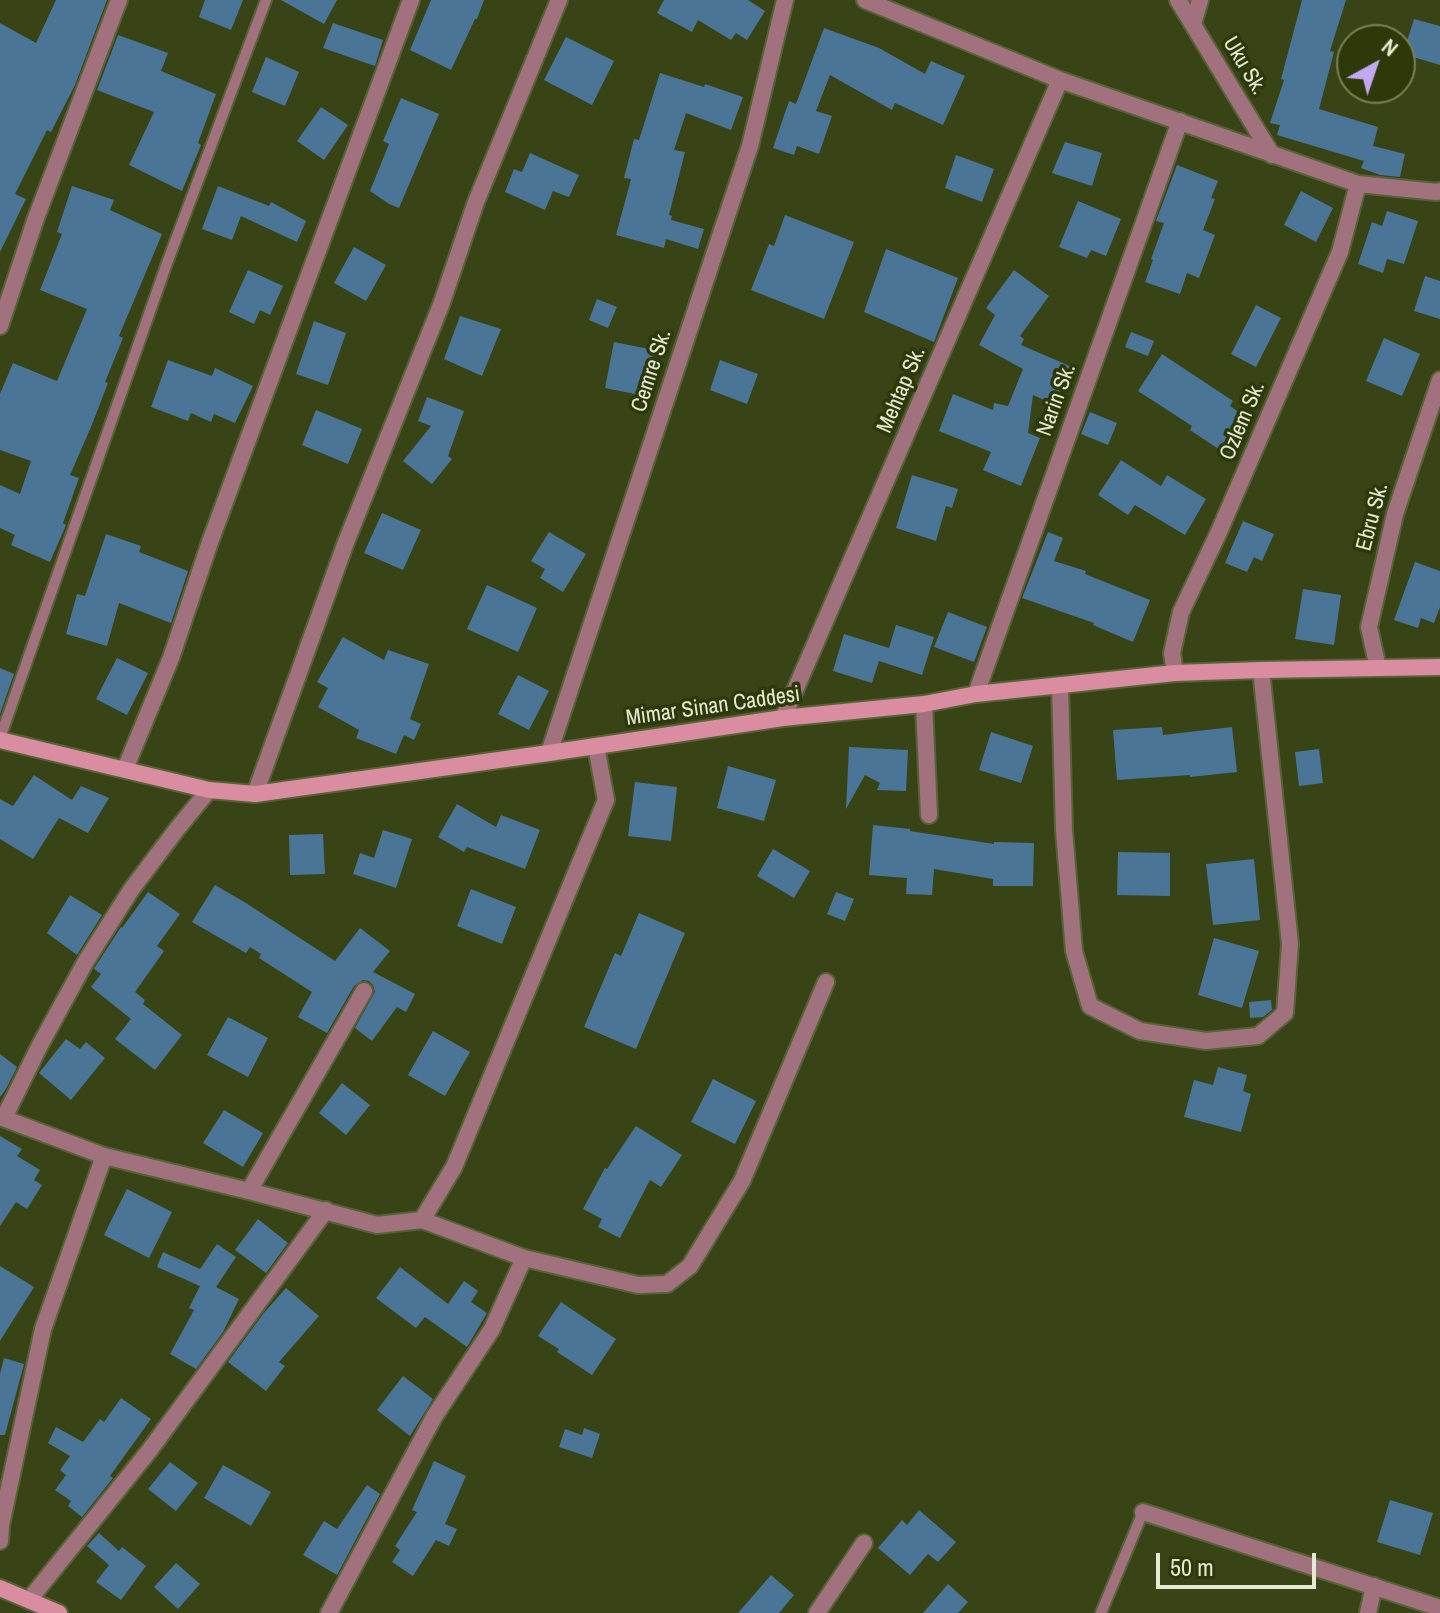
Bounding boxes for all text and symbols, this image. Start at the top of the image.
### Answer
north arrow [1336,24,1416,104]
text: N [1376,31,1405,63]
street label: Uku Sk. [1216,32,1272,100]
street label: Cemre Sk. [626,326,678,416]
street label: Mehtap Sk. [872,343,932,437]
street label: Narin Sk. [1032,360,1082,440]
street label: Ozlem Sk. [1215,378,1271,464]
street label: Ebru Sk. [1351,480,1395,554]
street label: Mimar Sinan Caddesi [624,682,802,732]
scale bar [1160,1537,1320,1587]
text: 50 m [1170,1551,1214,1583]

